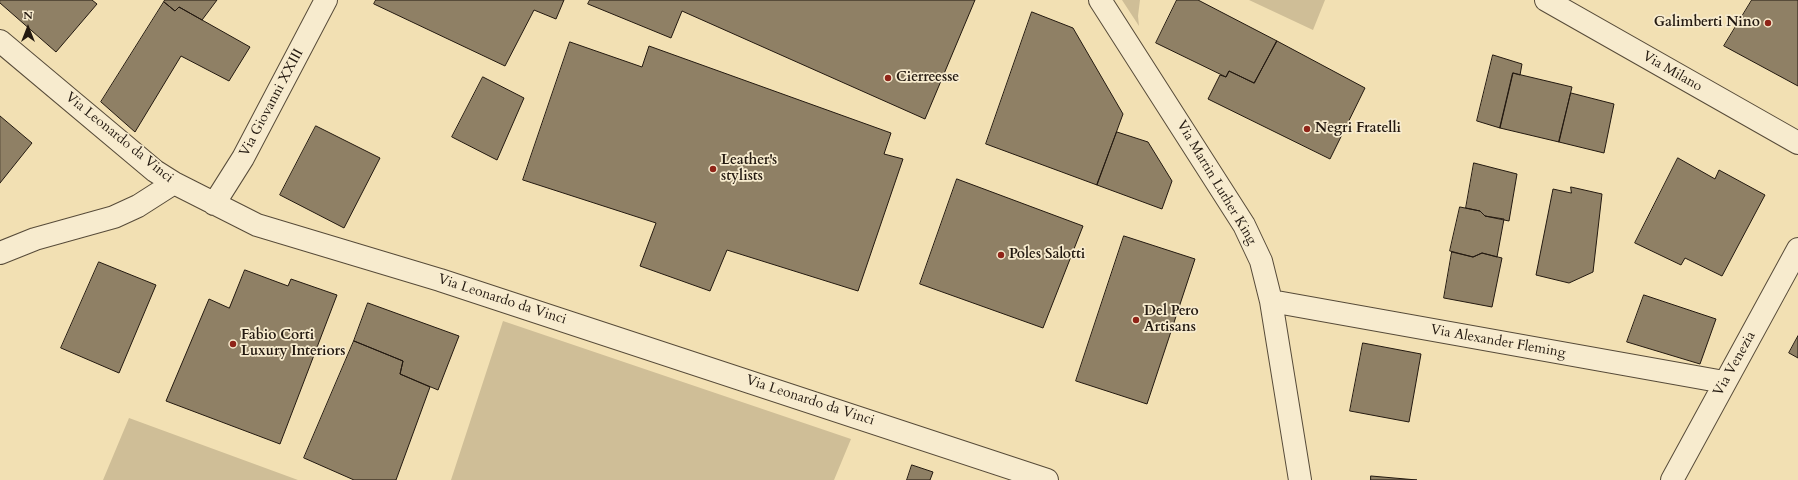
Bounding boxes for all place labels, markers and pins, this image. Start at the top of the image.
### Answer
place label: Galimberti Nino [1654,15,1760,31]
marker: Galimberti Nino [1763,18,1773,28]
place label: Cierreesse [896,70,959,86]
marker: Cierreesse [883,73,893,83]
place label: Negri Fratelli [1315,121,1401,137]
marker: Negri Fratelli [1302,124,1312,134]
place label: Leather's stylists [721,153,777,186]
marker: Leather's stylists [708,164,718,174]
place label: Poles Salotti [1009,247,1085,263]
marker: Poles Salotti [996,250,1006,260]
place label: Del Pero Artisans [1144,304,1199,336]
marker: Del Pero Artisans [1131,315,1141,325]
place label: Fabio Corti Luxury Interiors [241,328,345,360]
marker: Fabio Corti Luxury Interiors [228,339,238,349]

